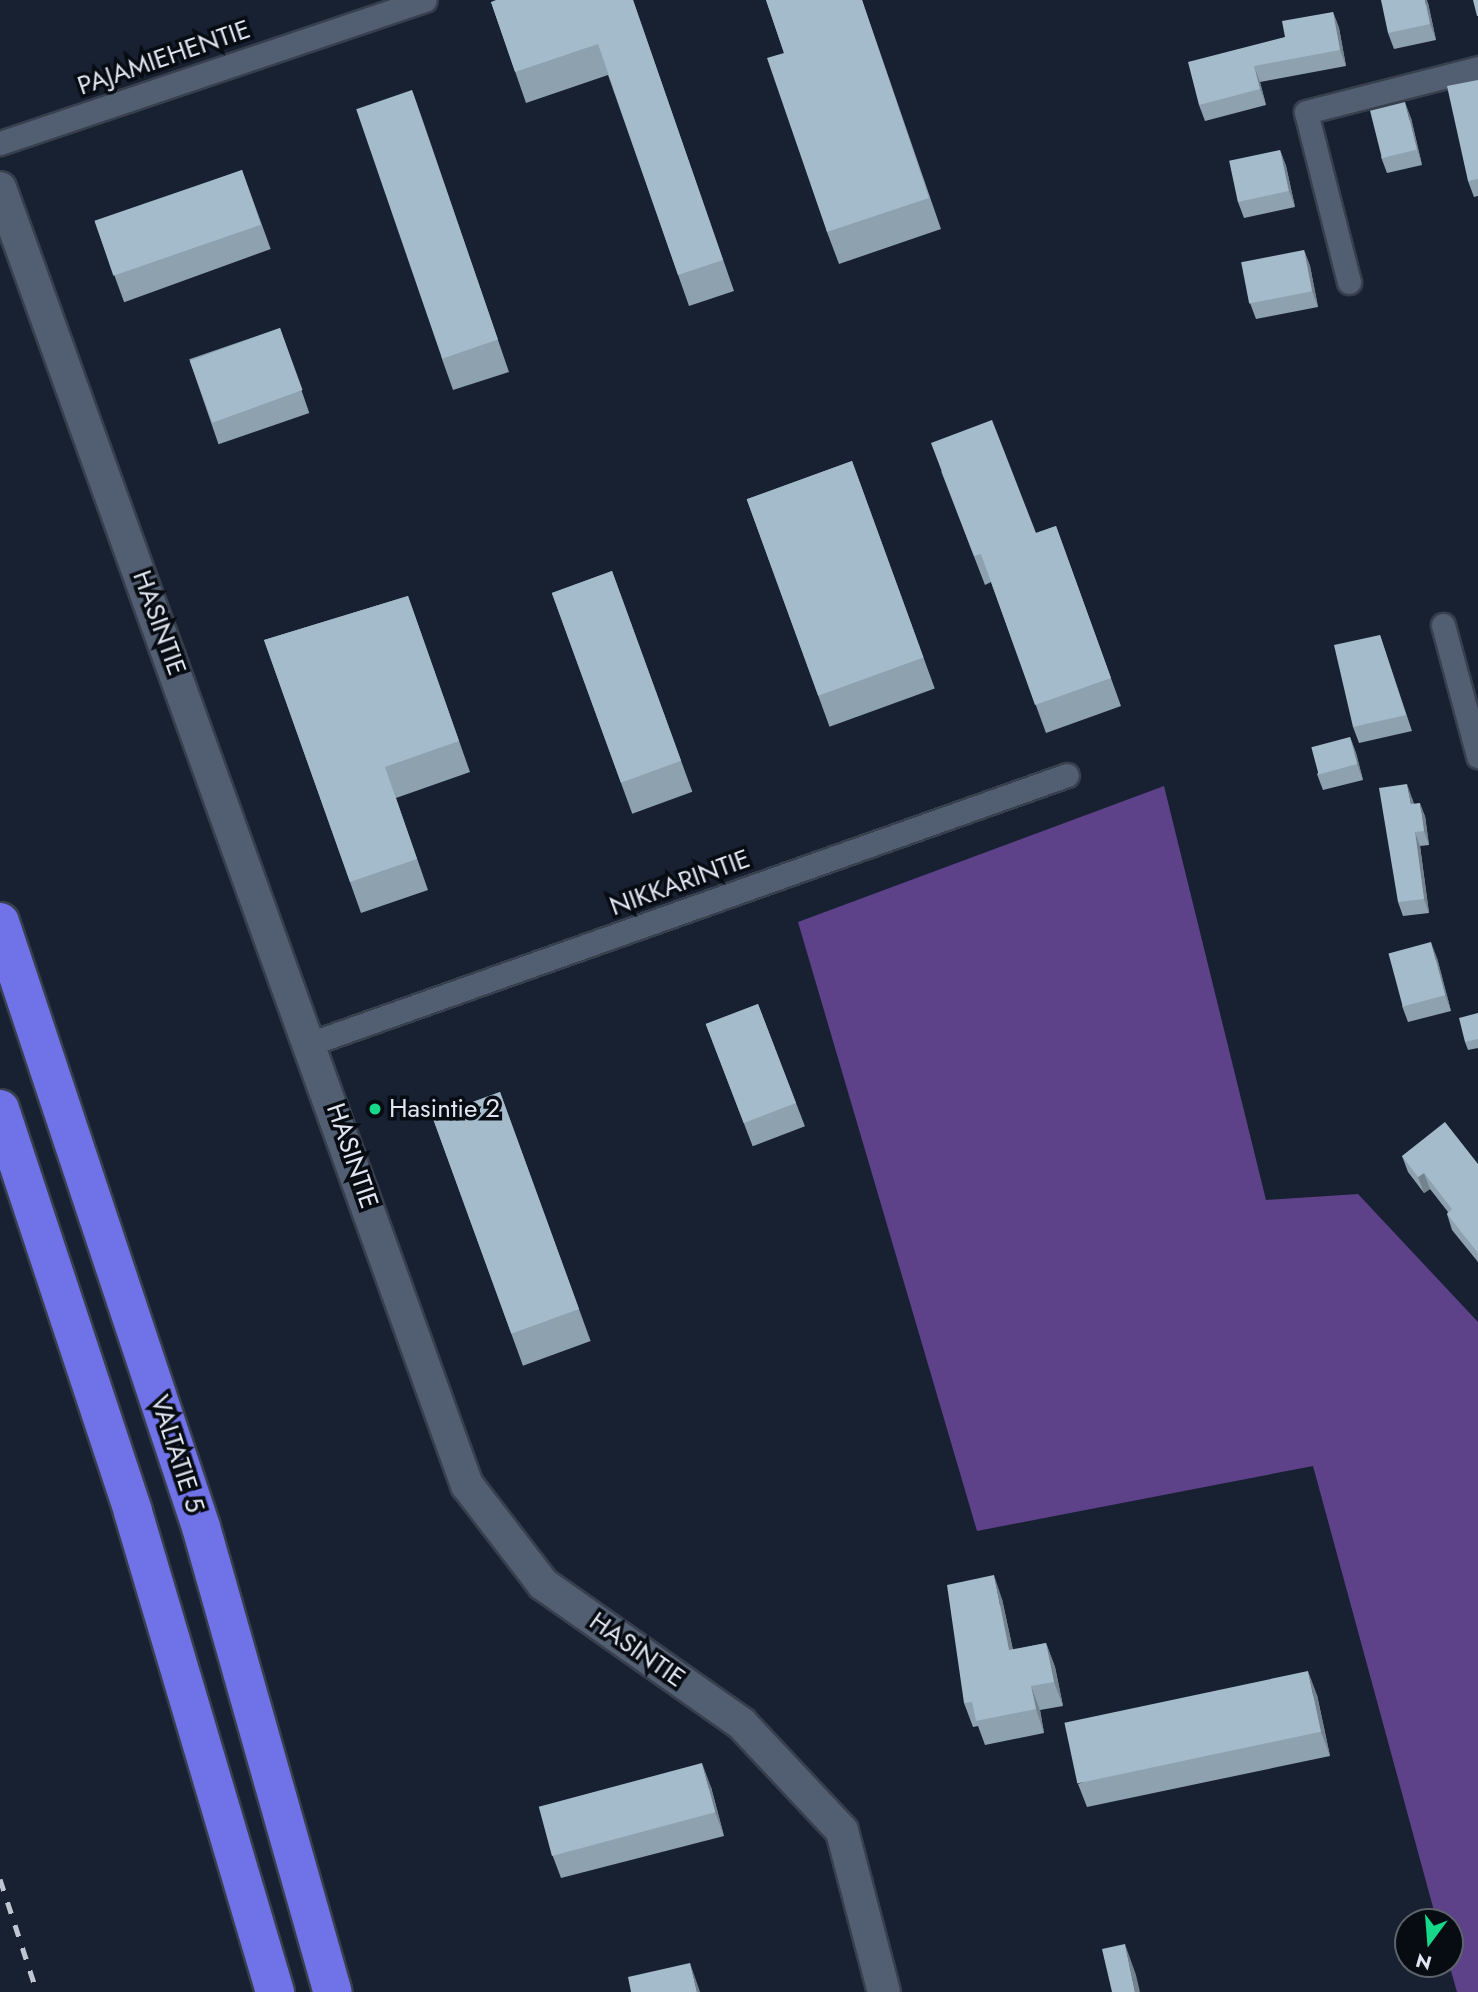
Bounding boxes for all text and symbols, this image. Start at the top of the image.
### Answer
street label: PAJAMIEHENTIE [74,14,254,102]
street label: HASINTIE [126,566,192,680]
street label: NIKKARINTIE [606,843,754,923]
place label: Hasintie 2 [389,1093,500,1125]
street label: HASINTIE [319,1099,385,1213]
marker: Hasintie 2 [367,1101,383,1117]
street label: VALTATIE 5 [143,1391,211,1517]
street label: HASINTIE [583,1606,691,1694]
north arrow [1394,1908,1464,1978]
text: N [1413,1947,1435,1977]

